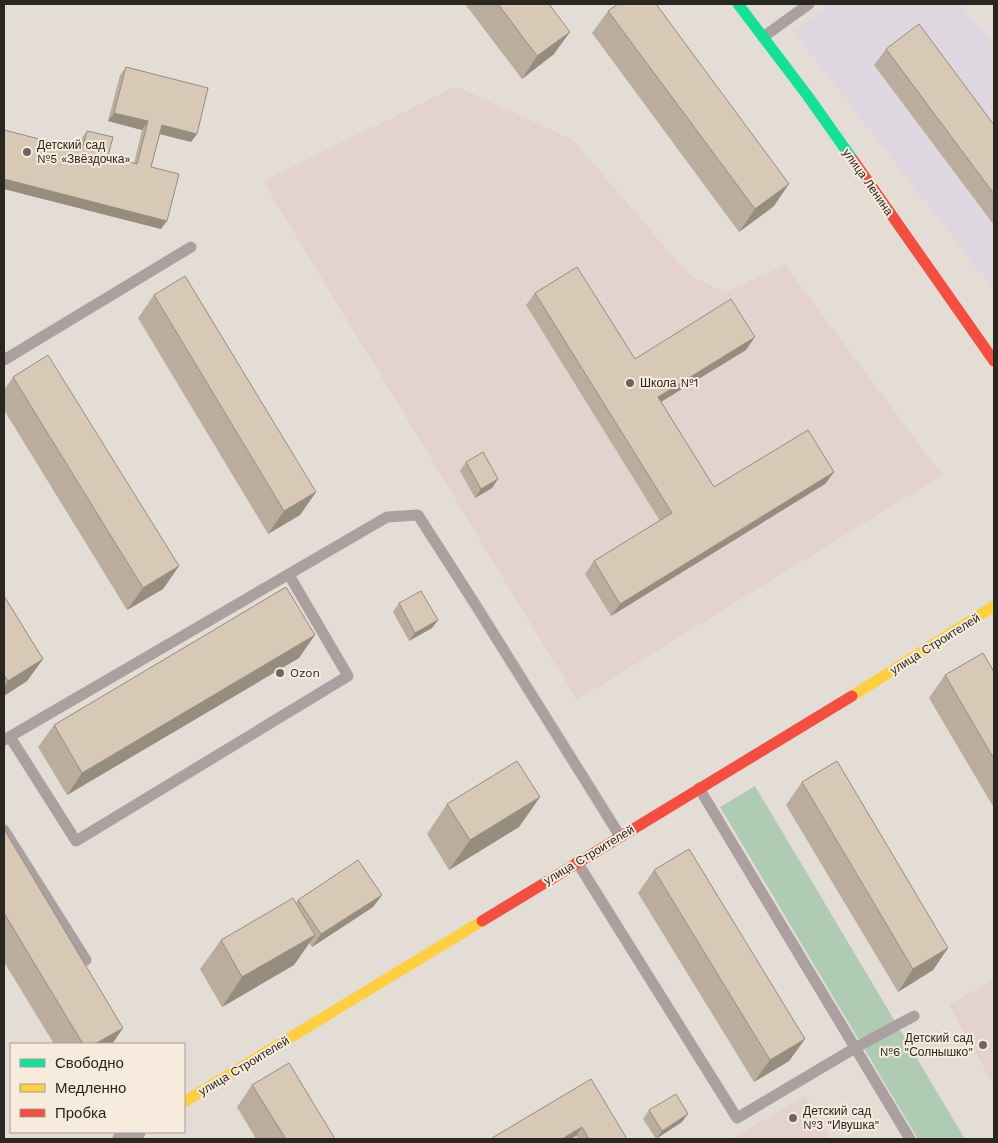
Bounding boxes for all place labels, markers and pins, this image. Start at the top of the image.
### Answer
place label: Детский сад №5 «Звёздочка» [37,138,131,166]
marker: Детский сад №5 «Звёздочка» [21,146,33,158]
place label: Школа №1 [640,376,698,390]
marker: Школа №1 [624,377,636,389]
place label: Ozon [290,666,320,680]
marker: Ozon [274,667,286,679]
place label: Детский сад №6 "Солнышко" [880,1031,973,1059]
marker: Детский сад №6 "Солнышко" [977,1039,989,1051]
place label: Детский сад №3 "Ивушка" [803,1104,880,1132]
marker: Детский сад №3 "Ивушка" [787,1112,799,1124]

